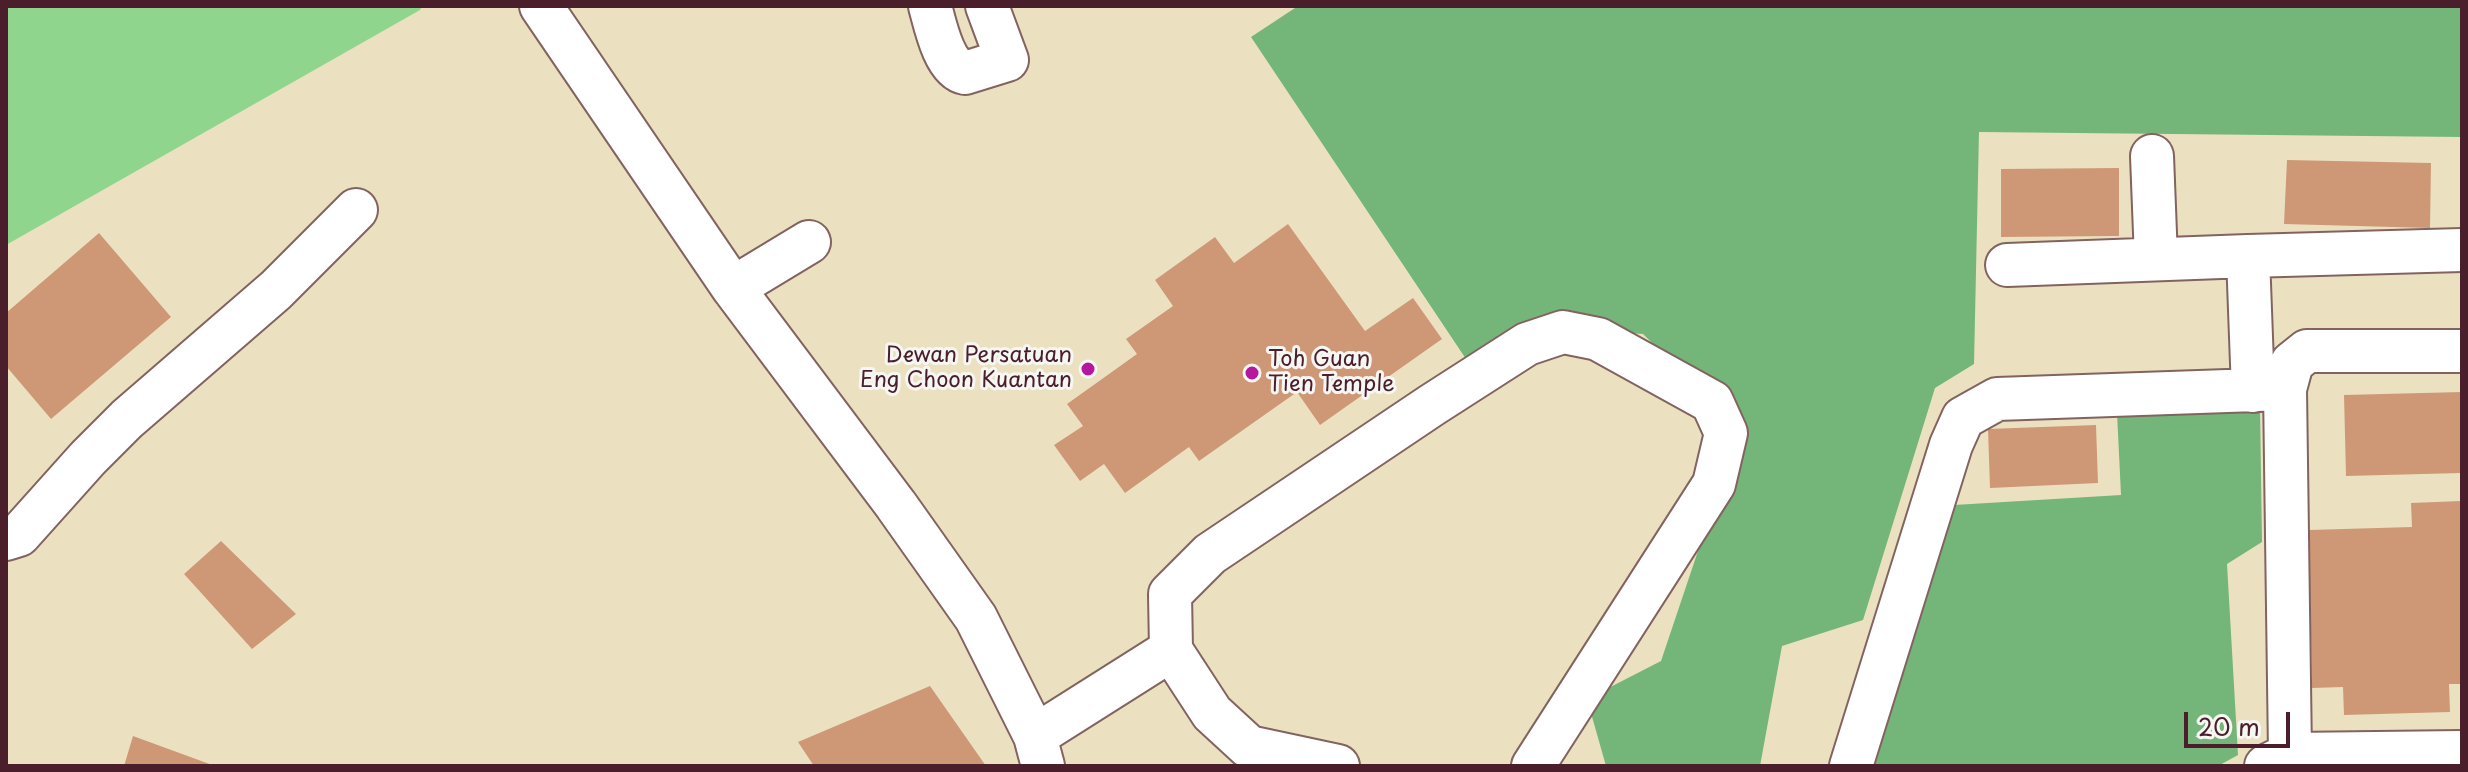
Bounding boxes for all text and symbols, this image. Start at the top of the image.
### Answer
place label: Dewan Persatuan Eng Choon Kuantan [860,343,1072,394]
place label: Toh Guan Tien Temple [1268,347,1395,398]
marker: Dewan Persatuan Eng Choon Kuantan [1079,360,1097,378]
marker: Toh Guan Tien Temple [1243,364,1261,382]
scale bar [2188,696,2294,746]
text: 20 m [2198,708,2260,744]

